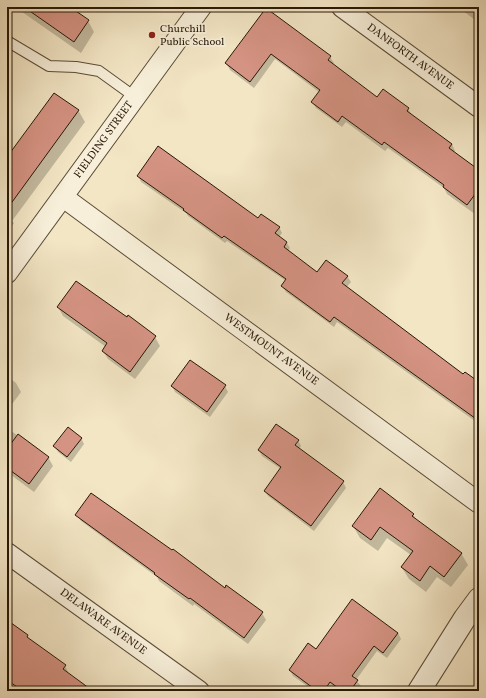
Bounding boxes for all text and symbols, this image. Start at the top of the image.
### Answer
street label: DANFORTH AVENUE [364,20,457,94]
place label: Churchill Public School [160,22,224,50]
marker: Churchill Public School [147,30,157,40]
street label: FIELDING STREET [71,98,137,182]
street label: WESTMOUNT AVENUE [221,310,322,390]
street label: DELAWARE AVENUE [57,585,150,659]

